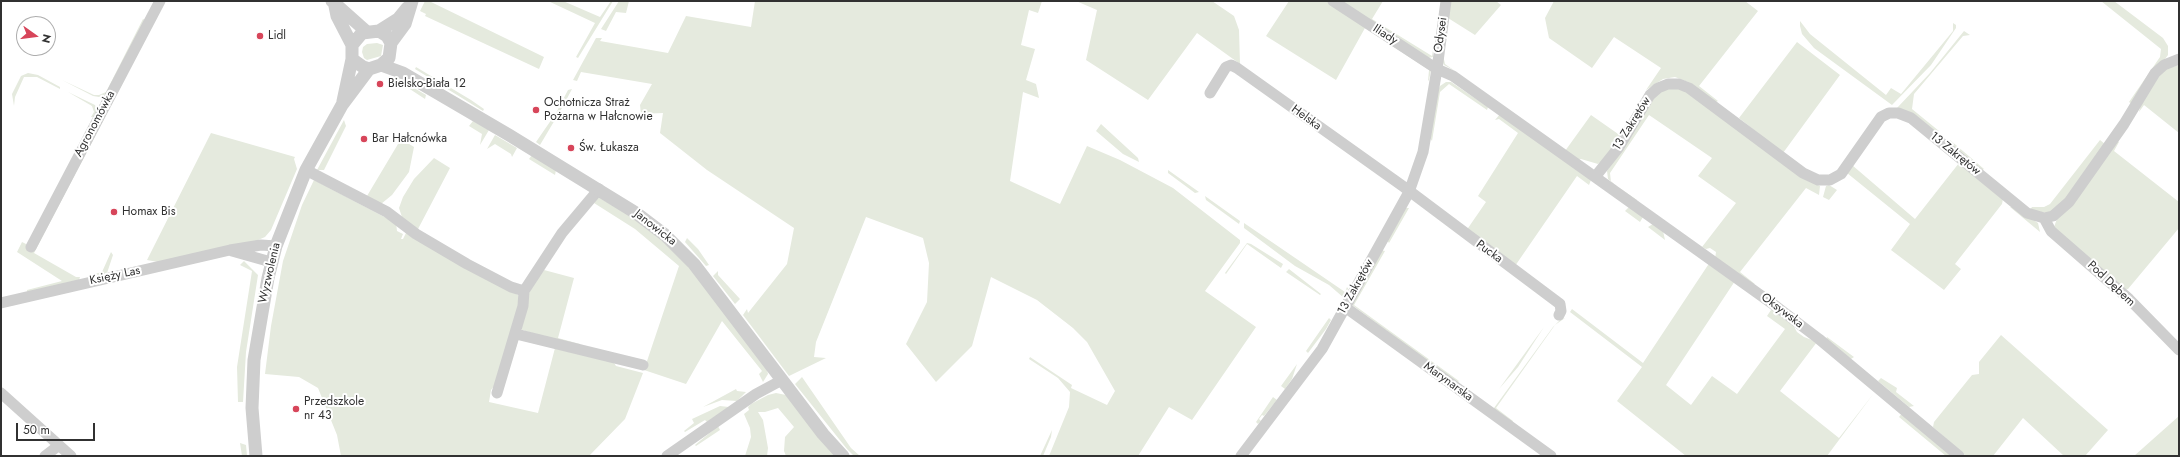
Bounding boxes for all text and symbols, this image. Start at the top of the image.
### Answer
north arrow [16,16,56,56]
street label: Odysei [1431,16,1451,54]
street label: Iliady [1370,22,1400,48]
place label: Lidl [268,29,286,43]
marker: Lidl [255,31,265,41]
text: N [38,32,55,45]
place label: Bielsko-Biała 12 [388,77,466,91]
marker: Bielsko-Biała 12 [375,79,385,89]
street label: Agronomówka [71,88,119,160]
street label: 13 Zakrętów [1610,94,1654,154]
place label: Ochotnicza Straż Pożarna w Hałcnowie [544,96,653,124]
street label: Helska [1288,102,1324,134]
marker: Ochotnicza Straż Pożarna w Hałcnowie [531,105,541,115]
street label: 13 Zakrętów [1927,129,1983,179]
place label: Bar Hałcnówka [372,132,447,146]
marker: Bar Hałcnówka [359,134,369,144]
place label: Św. Łukasza [579,141,639,155]
marker: Św. Łukasza [566,143,576,153]
place label: Homax Bis [122,205,176,219]
marker: Homax Bis [109,207,119,217]
street label: Janowicka [631,207,679,249]
street label: Pucka [1473,238,1505,266]
street label: Wyzwolenia [256,241,284,305]
street label: 13 Zakrętów [1335,257,1377,317]
street label: Pod Dębem [2084,258,2138,310]
street label: Księży Las [88,264,142,288]
street label: Oksywska [1758,290,1806,332]
street label: Marynarska [1421,359,1475,405]
place label: Przedszkole nr 43 [304,395,364,423]
marker: Przedszkole nr 43 [291,404,301,414]
scale bar [18,415,97,441]
text: 50 m [23,421,50,439]

